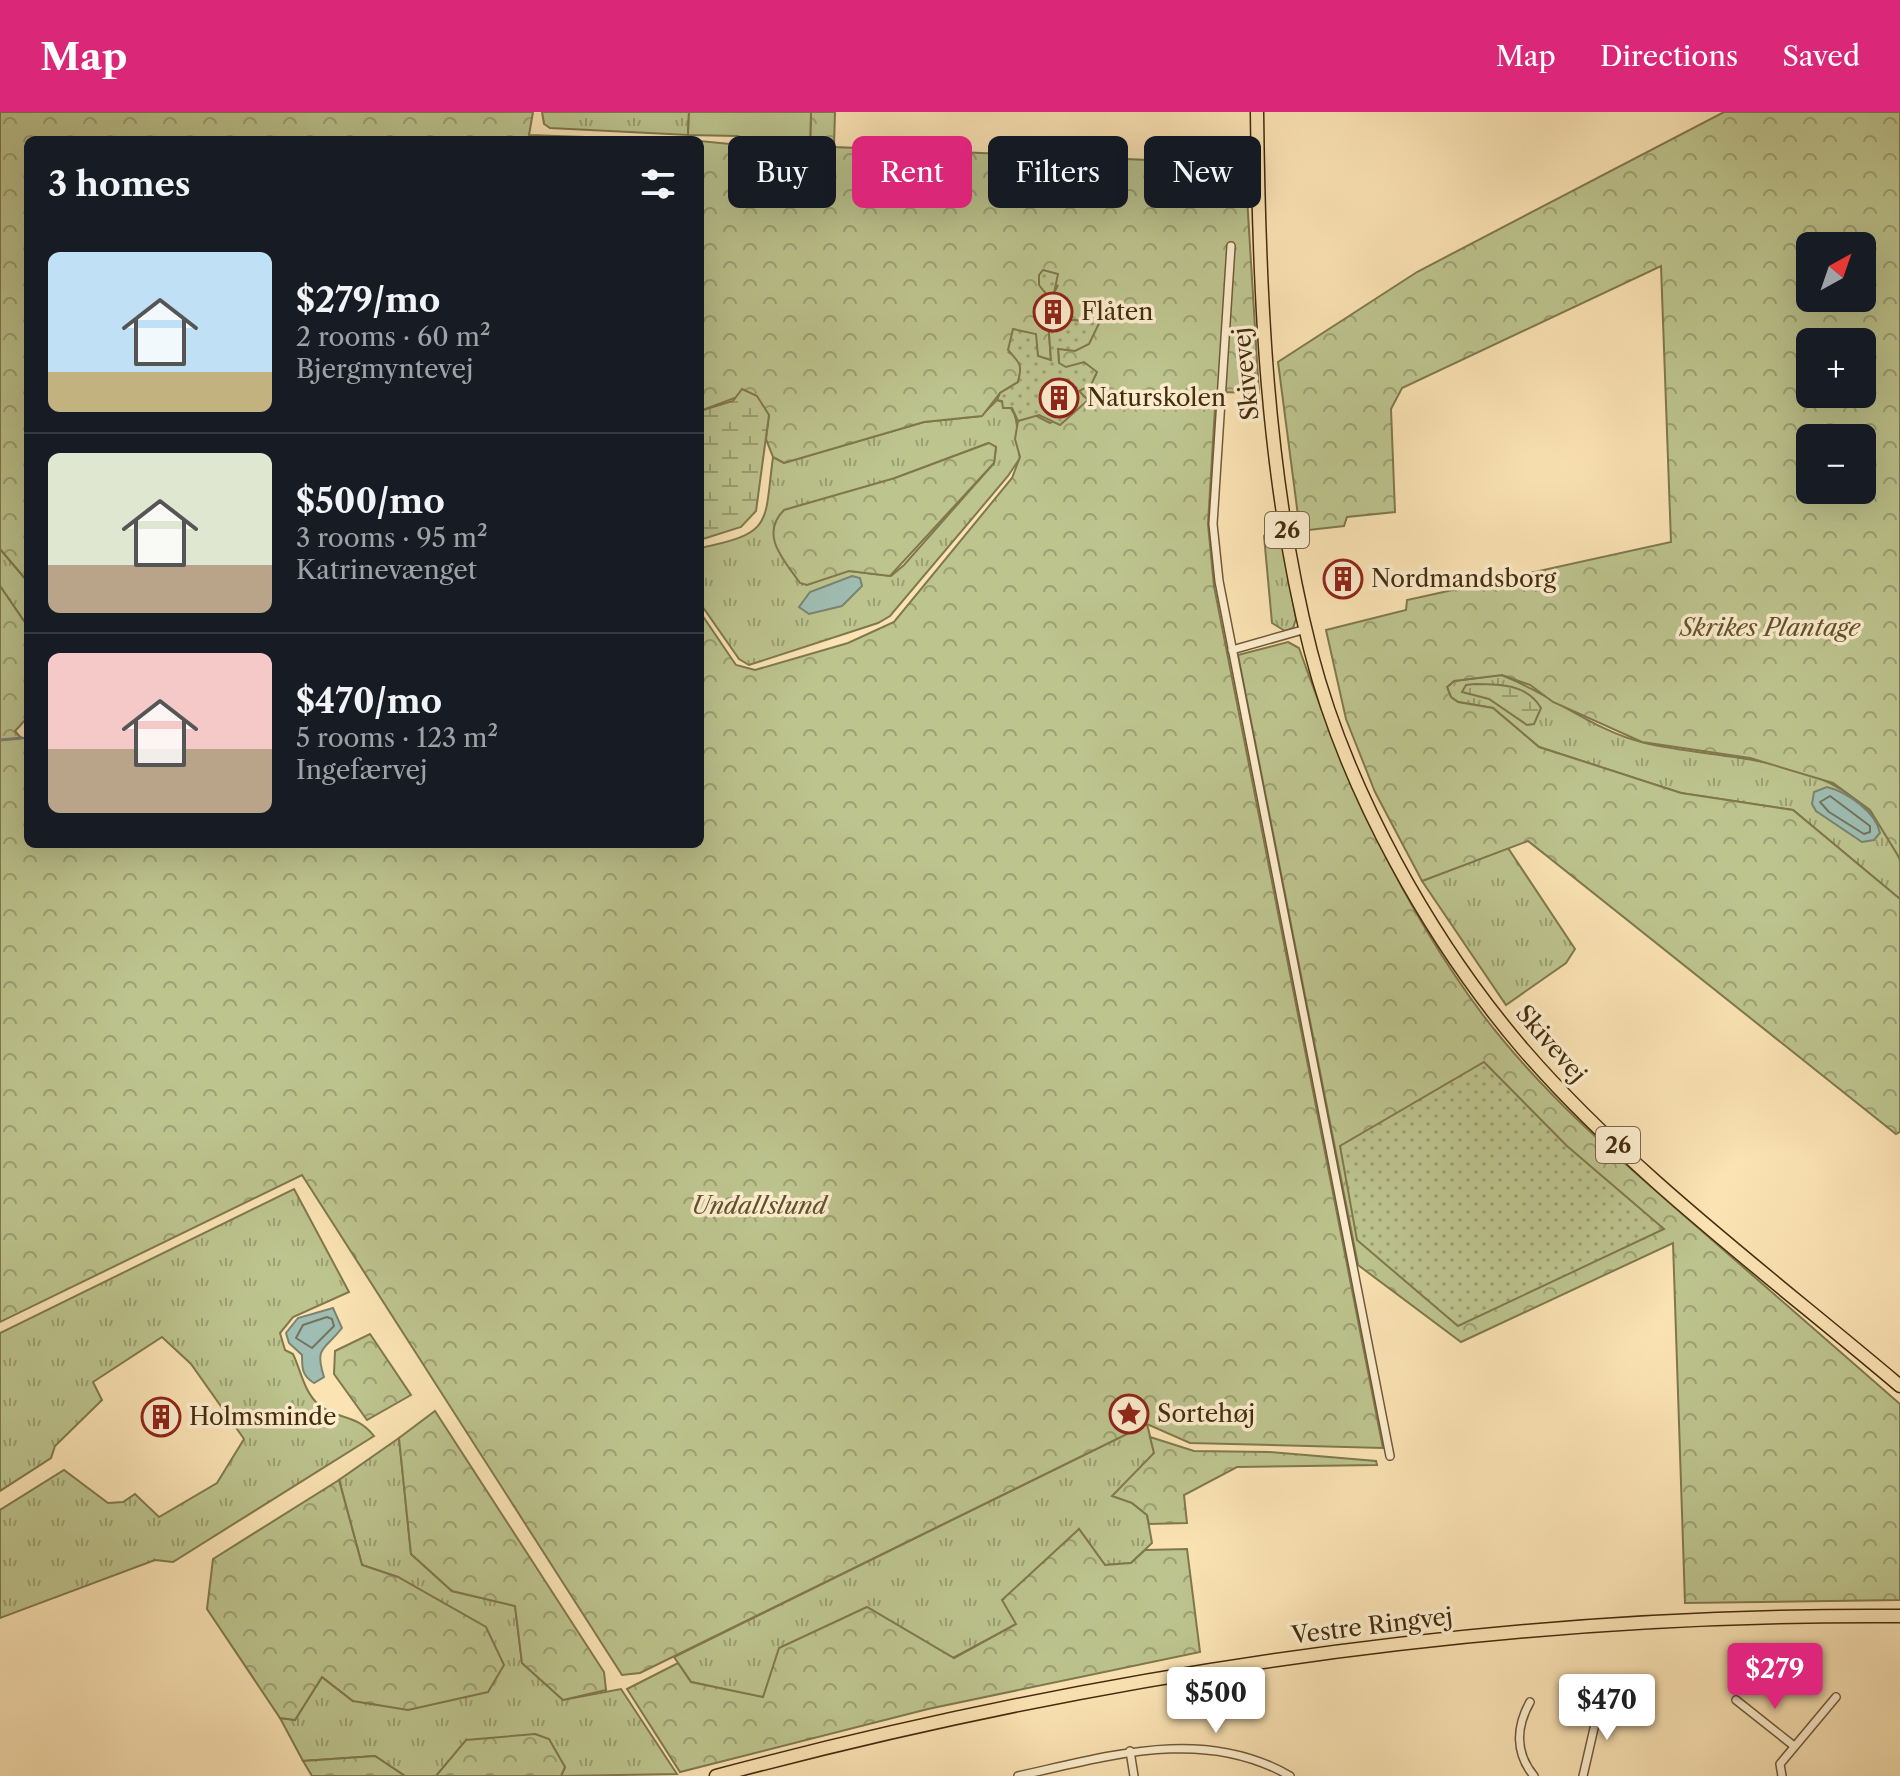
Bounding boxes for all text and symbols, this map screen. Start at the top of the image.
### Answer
text: Map [40,33,128,80]
text: Map [1496,39,1556,73]
text: Directions [1600,39,1738,73]
text: Saved [1782,39,1860,73]
chip: Buy [728,136,836,208]
chip: Rent [852,136,972,208]
chip: Filters [988,136,1128,208]
chip: New [1144,136,1261,208]
icon: filters [636,162,680,206]
text: 3 homes [48,163,191,205]
north arrow [1796,232,1876,312]
map controls [1796,232,1876,504]
text: $279/mo [296,279,440,321]
icon: home [112,284,208,380]
building icon: Flåten [1032,291,1074,333]
place label: Flåten [1081,297,1153,326]
text: 2 rooms · 60 m² [296,321,491,353]
street label: Skivevej [1226,326,1265,422]
button: + [1796,328,1876,408]
text: Bjergmyntevej [296,353,473,385]
building icon: Naturskolen [1038,377,1080,419]
place label: Naturskolen [1087,383,1226,412]
button: − [1796,424,1876,504]
text: $500/mo [296,480,445,522]
icon: home [112,485,208,581]
road number: 26 [1265,512,1309,548]
text: 3 rooms · 95 m² [296,522,488,554]
text: Katrinevænget [296,554,477,586]
building icon: Nordmandsborg [1322,558,1364,600]
place label: Nordmandsborg [1371,564,1557,593]
park label: Skrikes Plantage [1678,613,1861,642]
text: $470/mo [296,680,442,722]
icon: home [112,685,208,781]
text: 5 rooms · 123 m² [296,722,498,754]
text: Ingefærvej [296,754,427,786]
street label: Skivevej [1510,999,1593,1088]
road number: 26 [1596,1127,1640,1163]
park label: Undallslund [691,1191,829,1220]
place icon: Sortehøj [1108,1393,1150,1435]
building icon: Holmsminde [140,1396,182,1438]
place label: Sortehøj [1157,1399,1255,1428]
place label: Holmsminde [189,1402,336,1431]
street label: Vestre Ringvej [1289,1601,1454,1650]
pin: $279 [1728,1643,1822,1711]
text: $279 [1746,1653,1804,1685]
pin: $500 [1169,1667,1263,1735]
pin: $470 [1560,1674,1654,1742]
text: $500 [1185,1677,1247,1709]
text: $470 [1577,1684,1637,1716]

